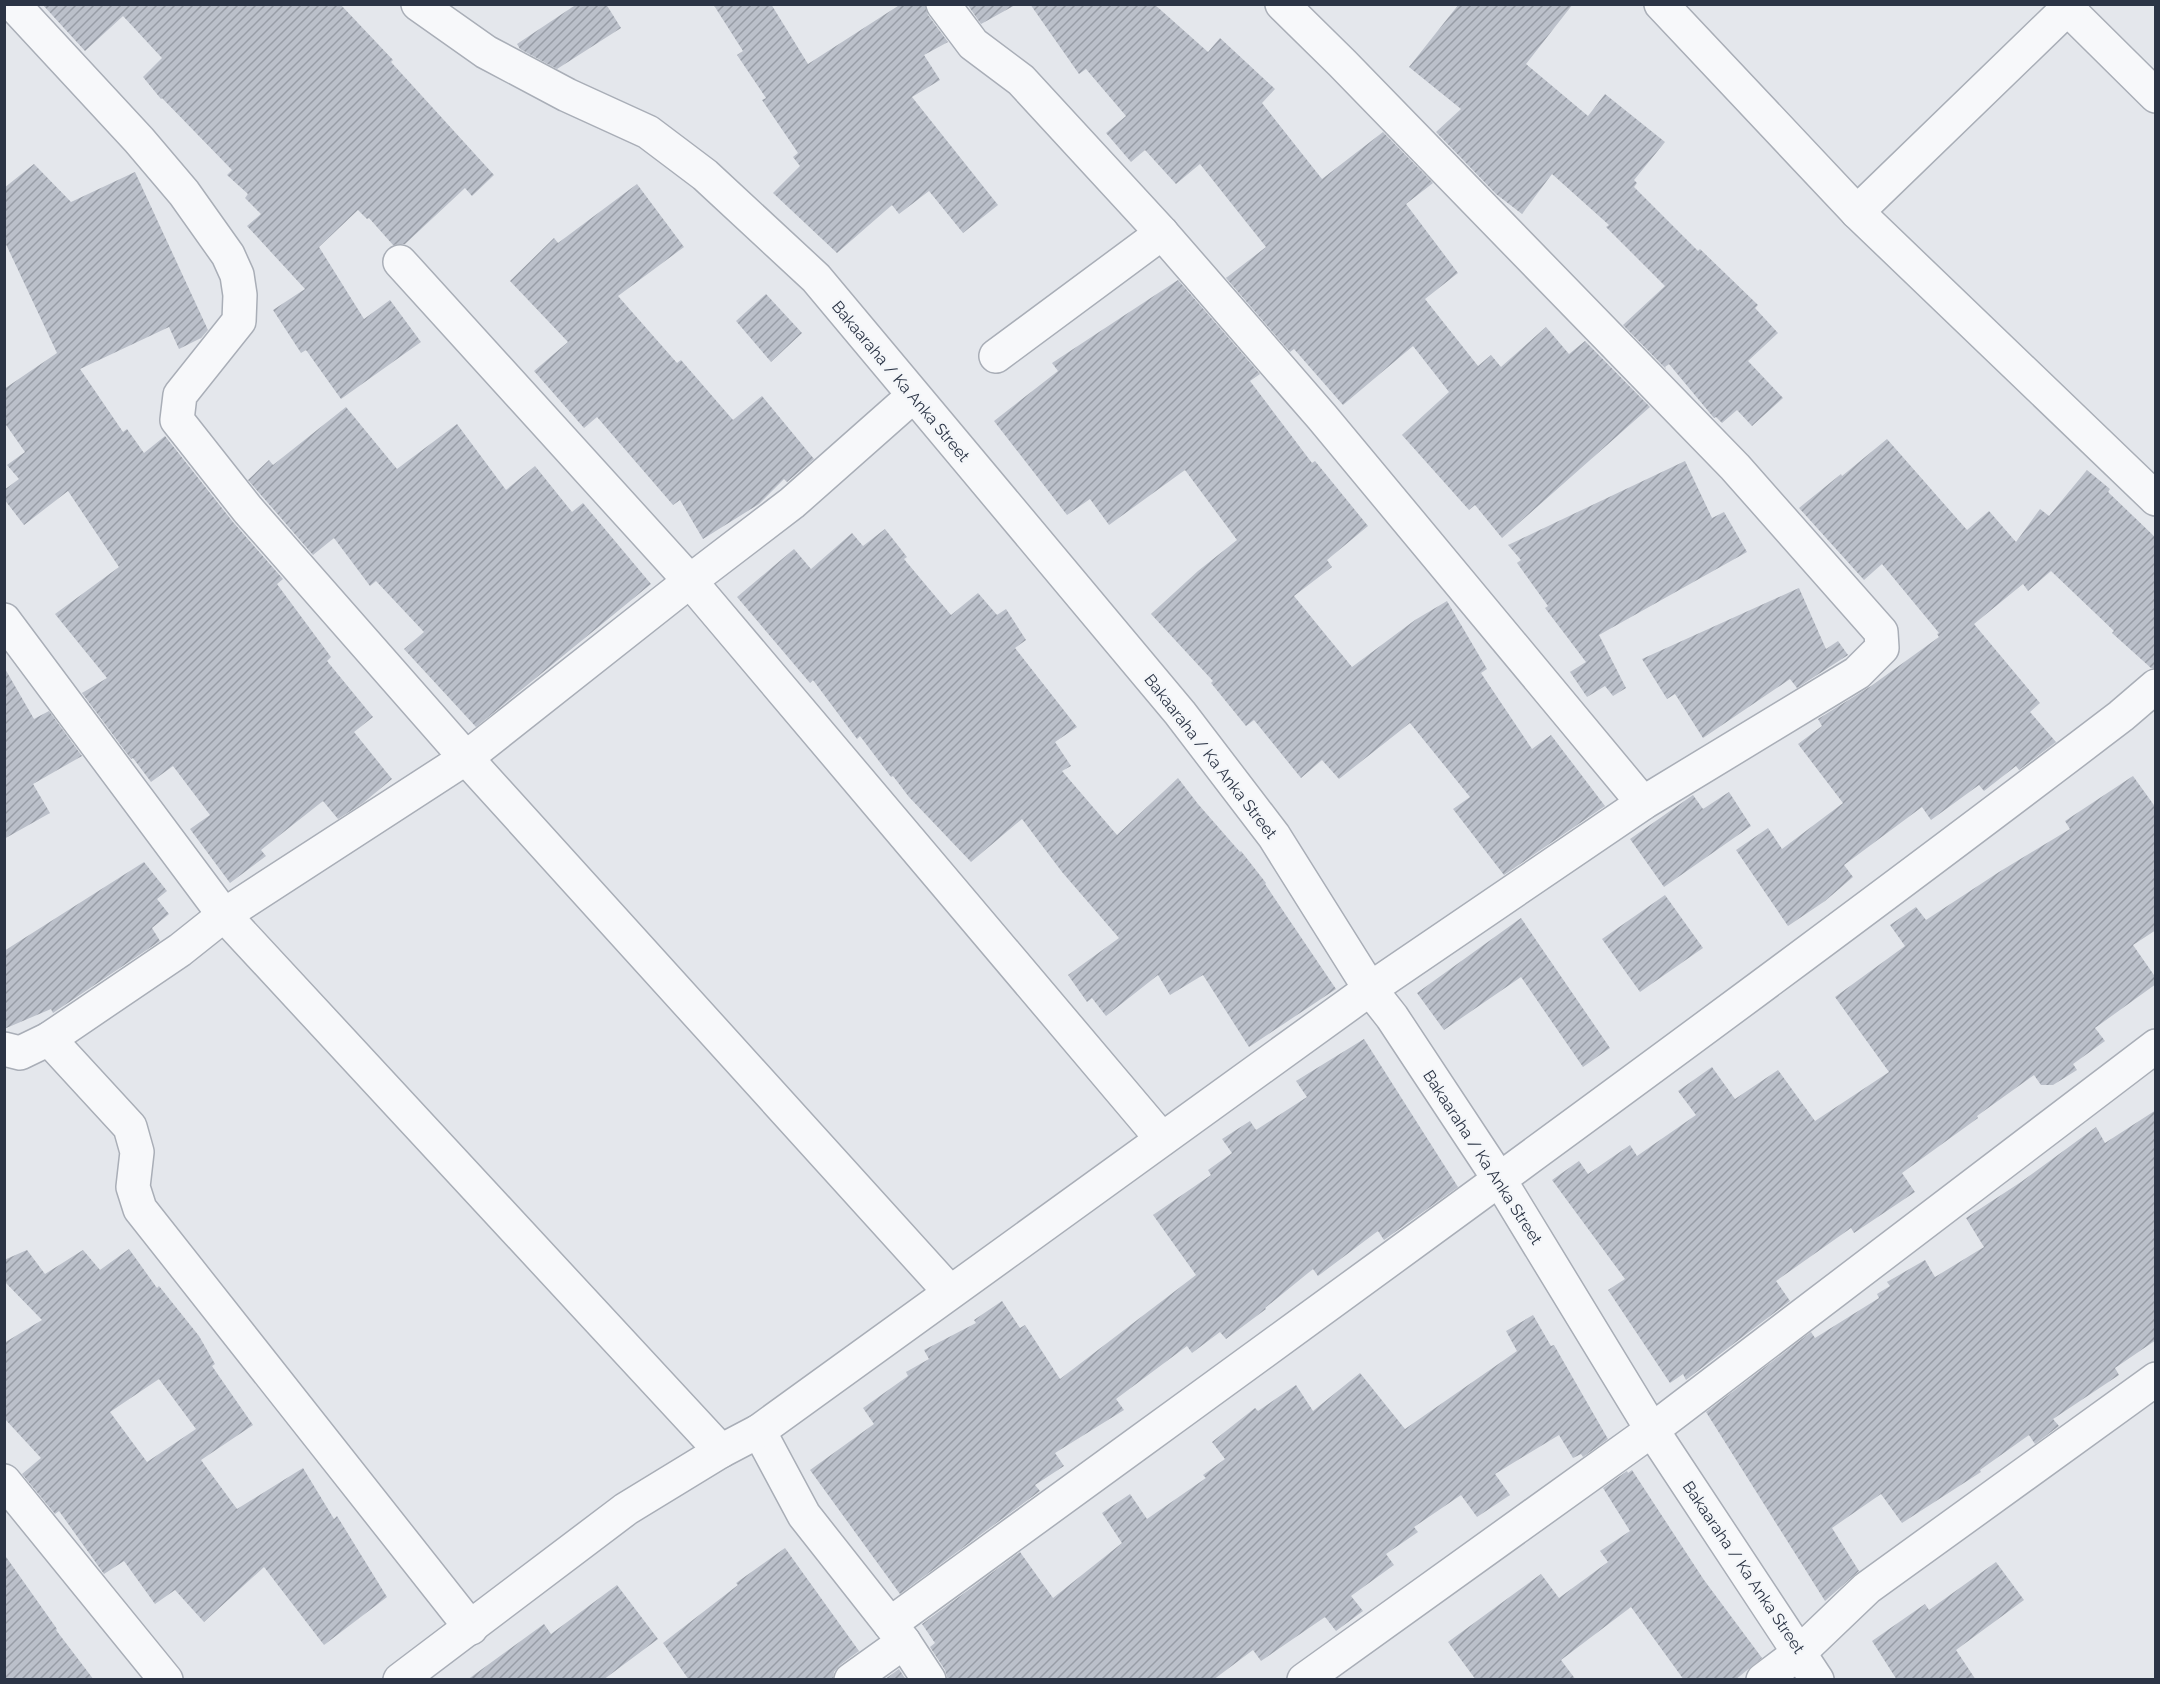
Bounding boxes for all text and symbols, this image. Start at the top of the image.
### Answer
street label: Bakaaraha / Ka Anka Street [828,297,974,466]
street label: Bakaaraha / Ka Anka Street [1140,670,1281,843]
street label: Bakaaraha / Ka Anka Street [1419,1067,1546,1248]
street label: Bakaaraha / Ka Anka Street [1679,1477,1809,1658]

